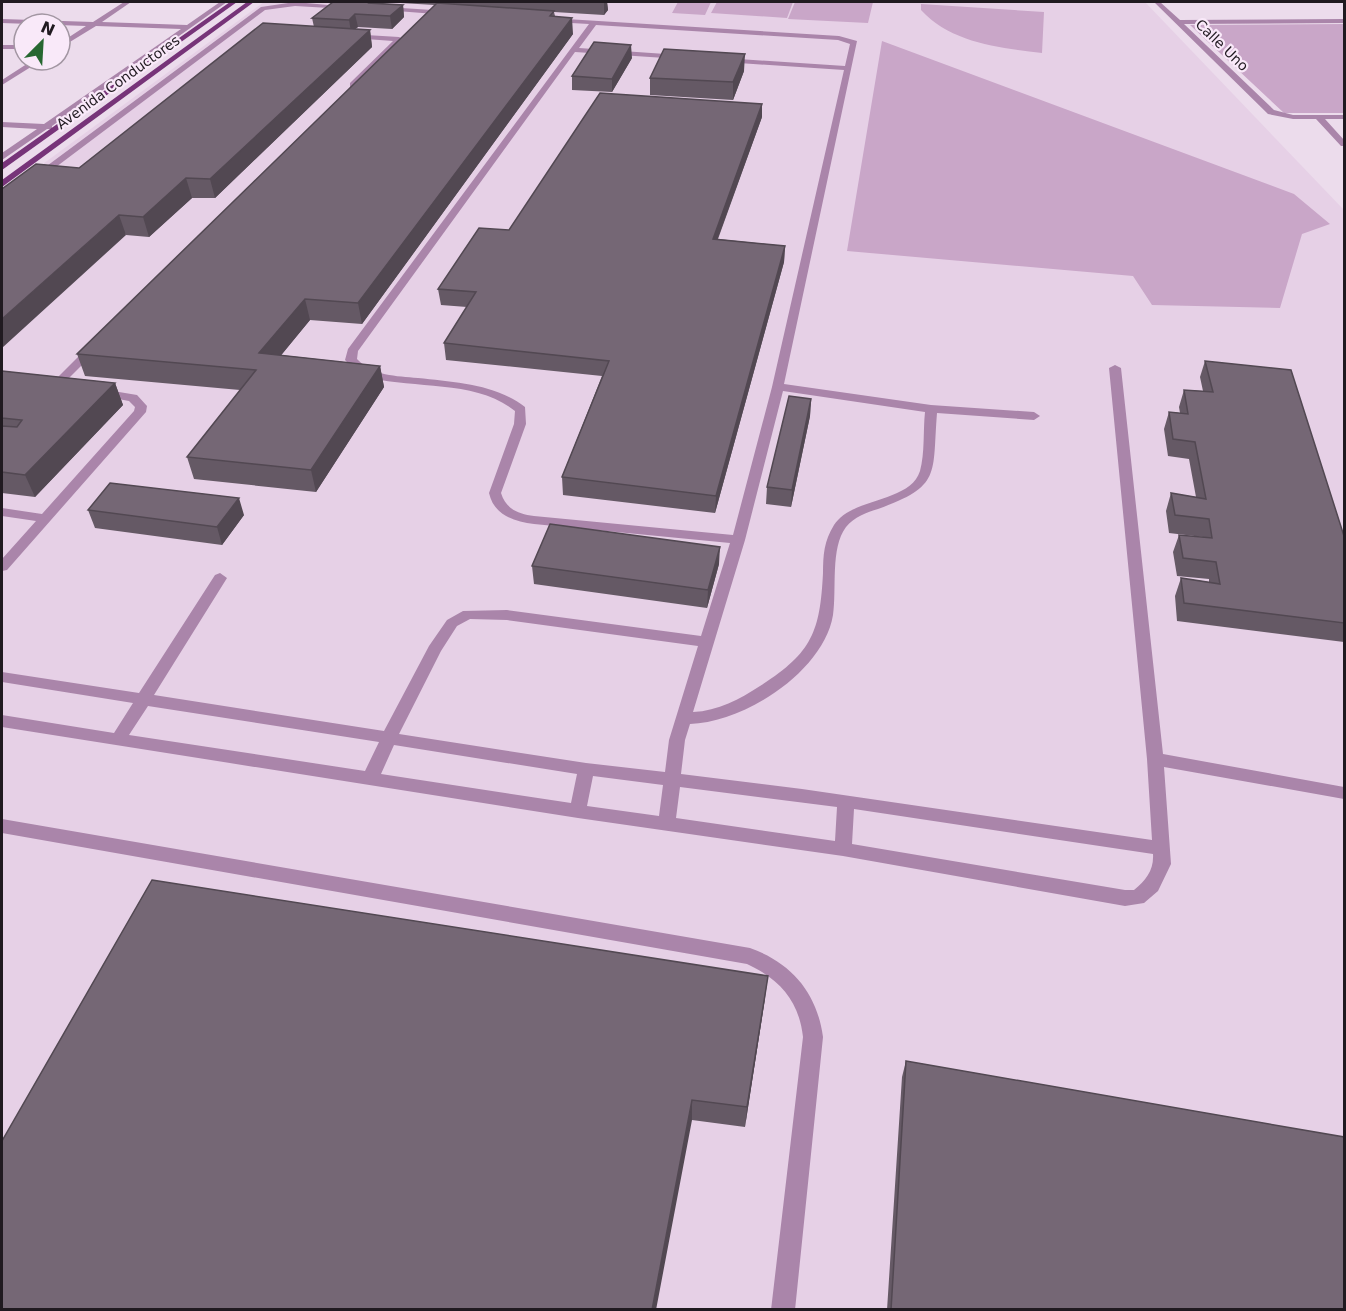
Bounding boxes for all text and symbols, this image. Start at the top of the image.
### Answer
north arrow [12,12,72,72]
street label: Calle Uno [1192,16,1252,74]
text: N [38,17,58,40]
street label: Avenida Conductores [53,32,183,132]

